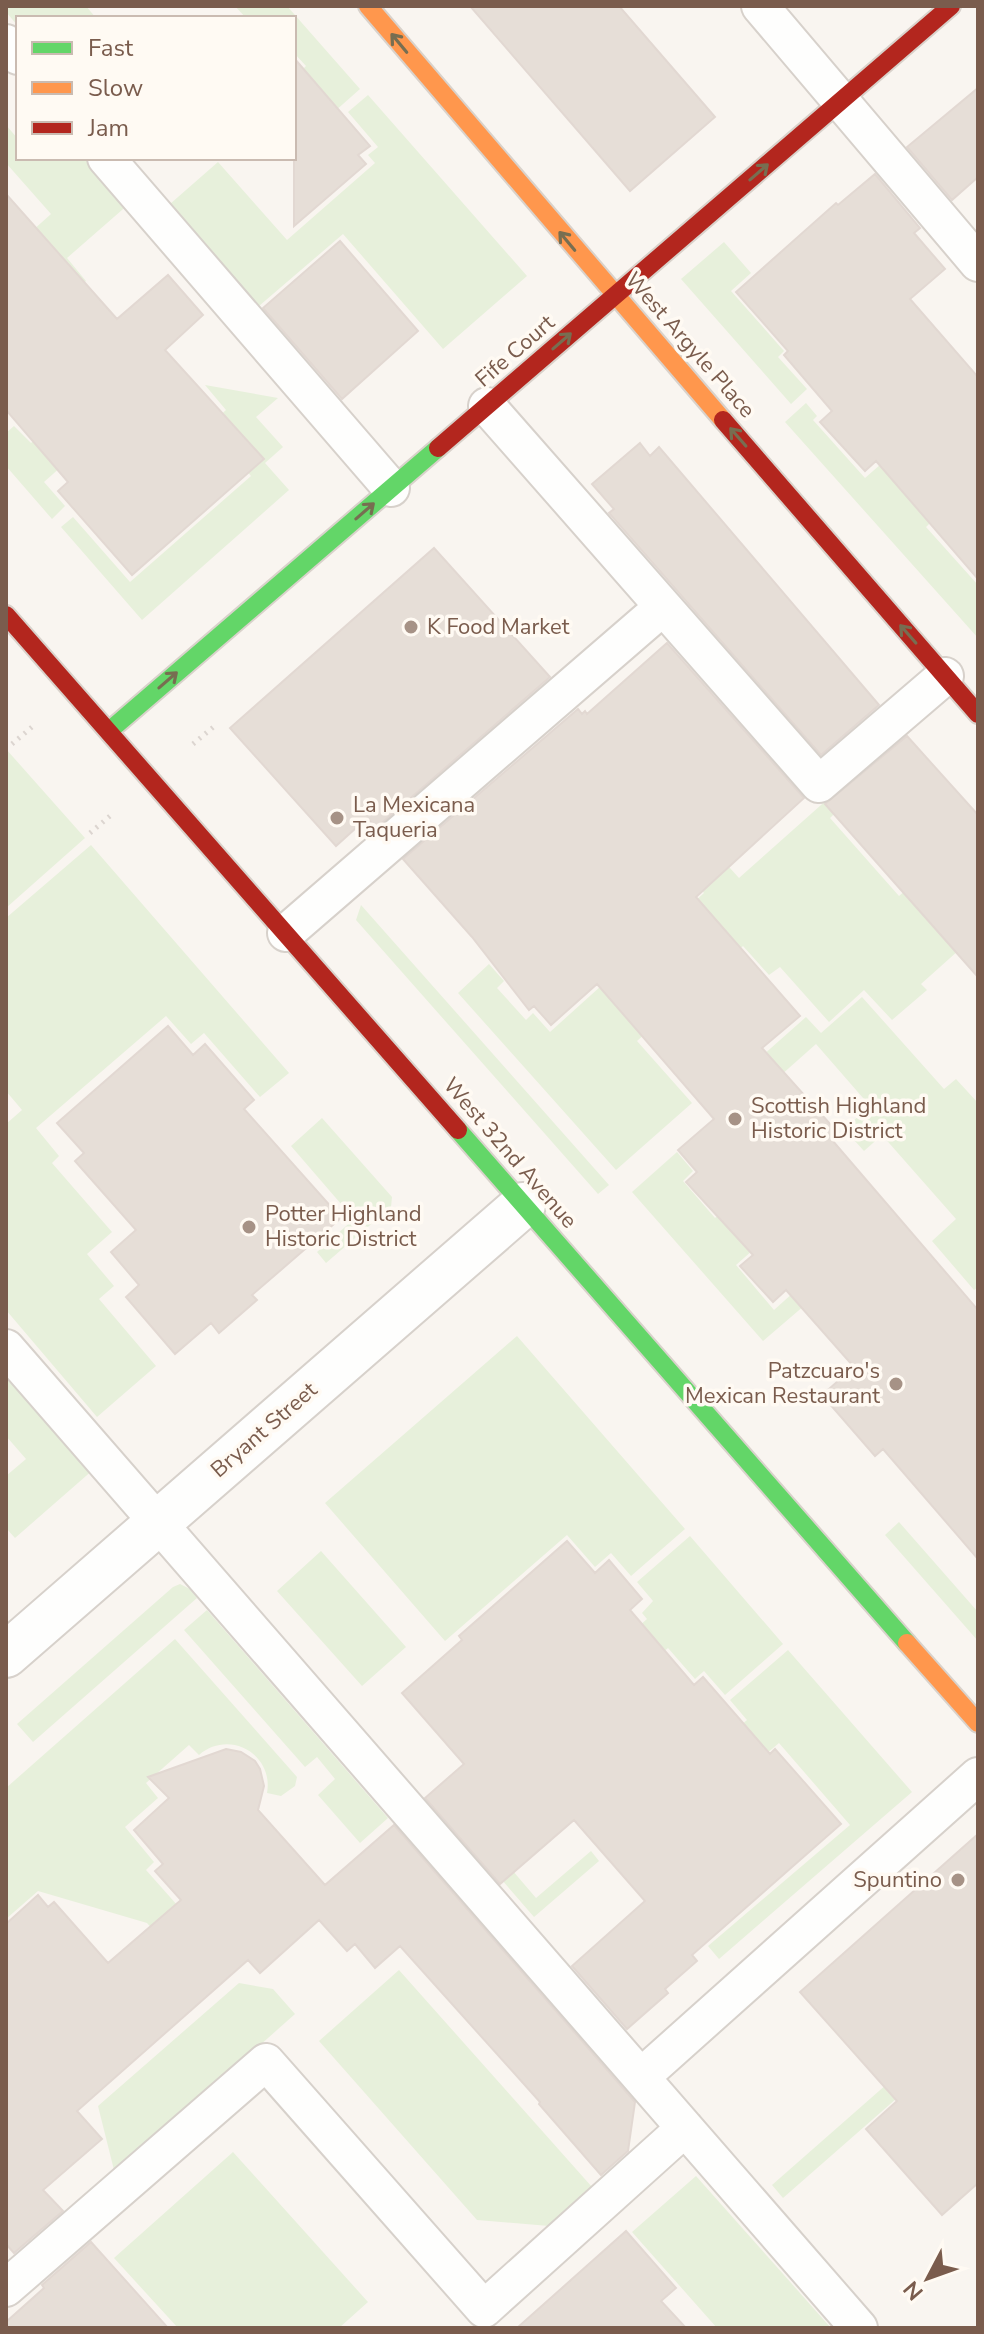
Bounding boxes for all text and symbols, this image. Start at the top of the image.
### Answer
legend [16,16,296,160]
text: Fast [88,32,134,64]
one-way arrow [390,33,408,54]
text: Slow [88,72,143,104]
text: Jam [87,112,129,144]
one-way arrow [748,163,769,181]
one-way arrow [558,231,576,252]
street label: West Argyle Place [618,266,762,424]
street label: Fife Court [469,308,561,394]
one-way arrow [551,332,572,350]
one-way arrow [729,428,747,448]
one-way arrow [354,502,374,520]
place label: K Food Market [427,612,570,642]
marker: K Food Market [402,618,420,636]
one-way arrow [900,624,918,644]
one-way arrow [157,671,177,689]
place label: La Mexicana Taqueria [353,790,475,845]
marker: La Mexicana Taqueria [328,809,346,827]
street label: West 32nd Avenue [436,1071,584,1235]
place label: Scottish Highland Historic District [751,1091,926,1146]
marker: Scottish Highland Historic District [726,1110,744,1128]
place label: Potter Highland Historic District [265,1199,422,1254]
marker: Potter Highland Historic District [240,1218,258,1236]
place label: Patzcuaro's Mexican Restaurant [685,1356,880,1411]
street label: Bryant Street [204,1375,324,1485]
marker: Patzcuaro's Mexican Restaurant [887,1375,905,1393]
place label: Spuntino [853,1865,942,1895]
marker: Spuntino [949,1871,967,1889]
north arrow [888,2238,968,2318]
text: N [897,2274,930,2307]

